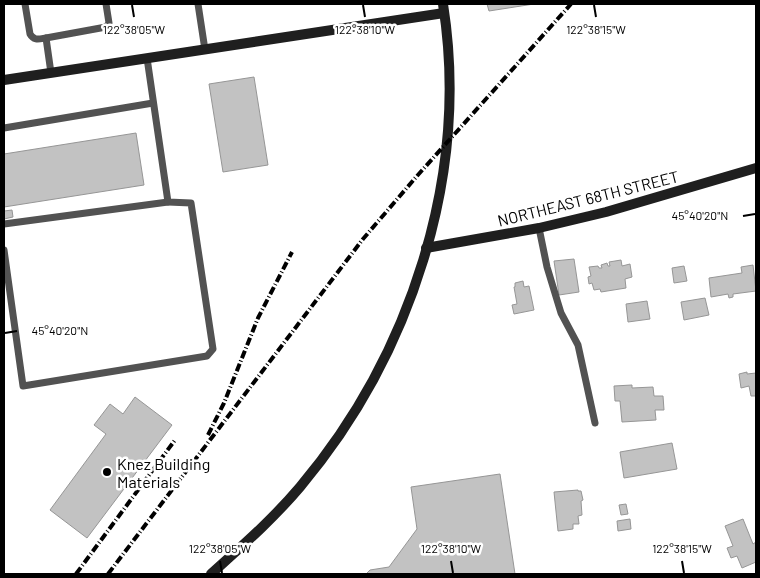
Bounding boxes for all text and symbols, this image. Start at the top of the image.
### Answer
text: 122°38'05"W [103,22,166,36]
text: 122°38'10"W [335,22,396,36]
text: 122°38'15"W [566,22,626,36]
street label: NORTHEAST 68TH STREET [495,166,681,230]
text: 45°40'20"N [672,208,728,222]
text: 45°40'20"N [32,323,88,337]
place label: Knez Building Materials [117,454,210,491]
marker: Knez Building Materials [101,466,113,478]
text: 122°38'05"W [189,541,252,555]
text: 122°38'10"W [421,541,482,555]
text: 122°38'15"W [652,541,712,555]

